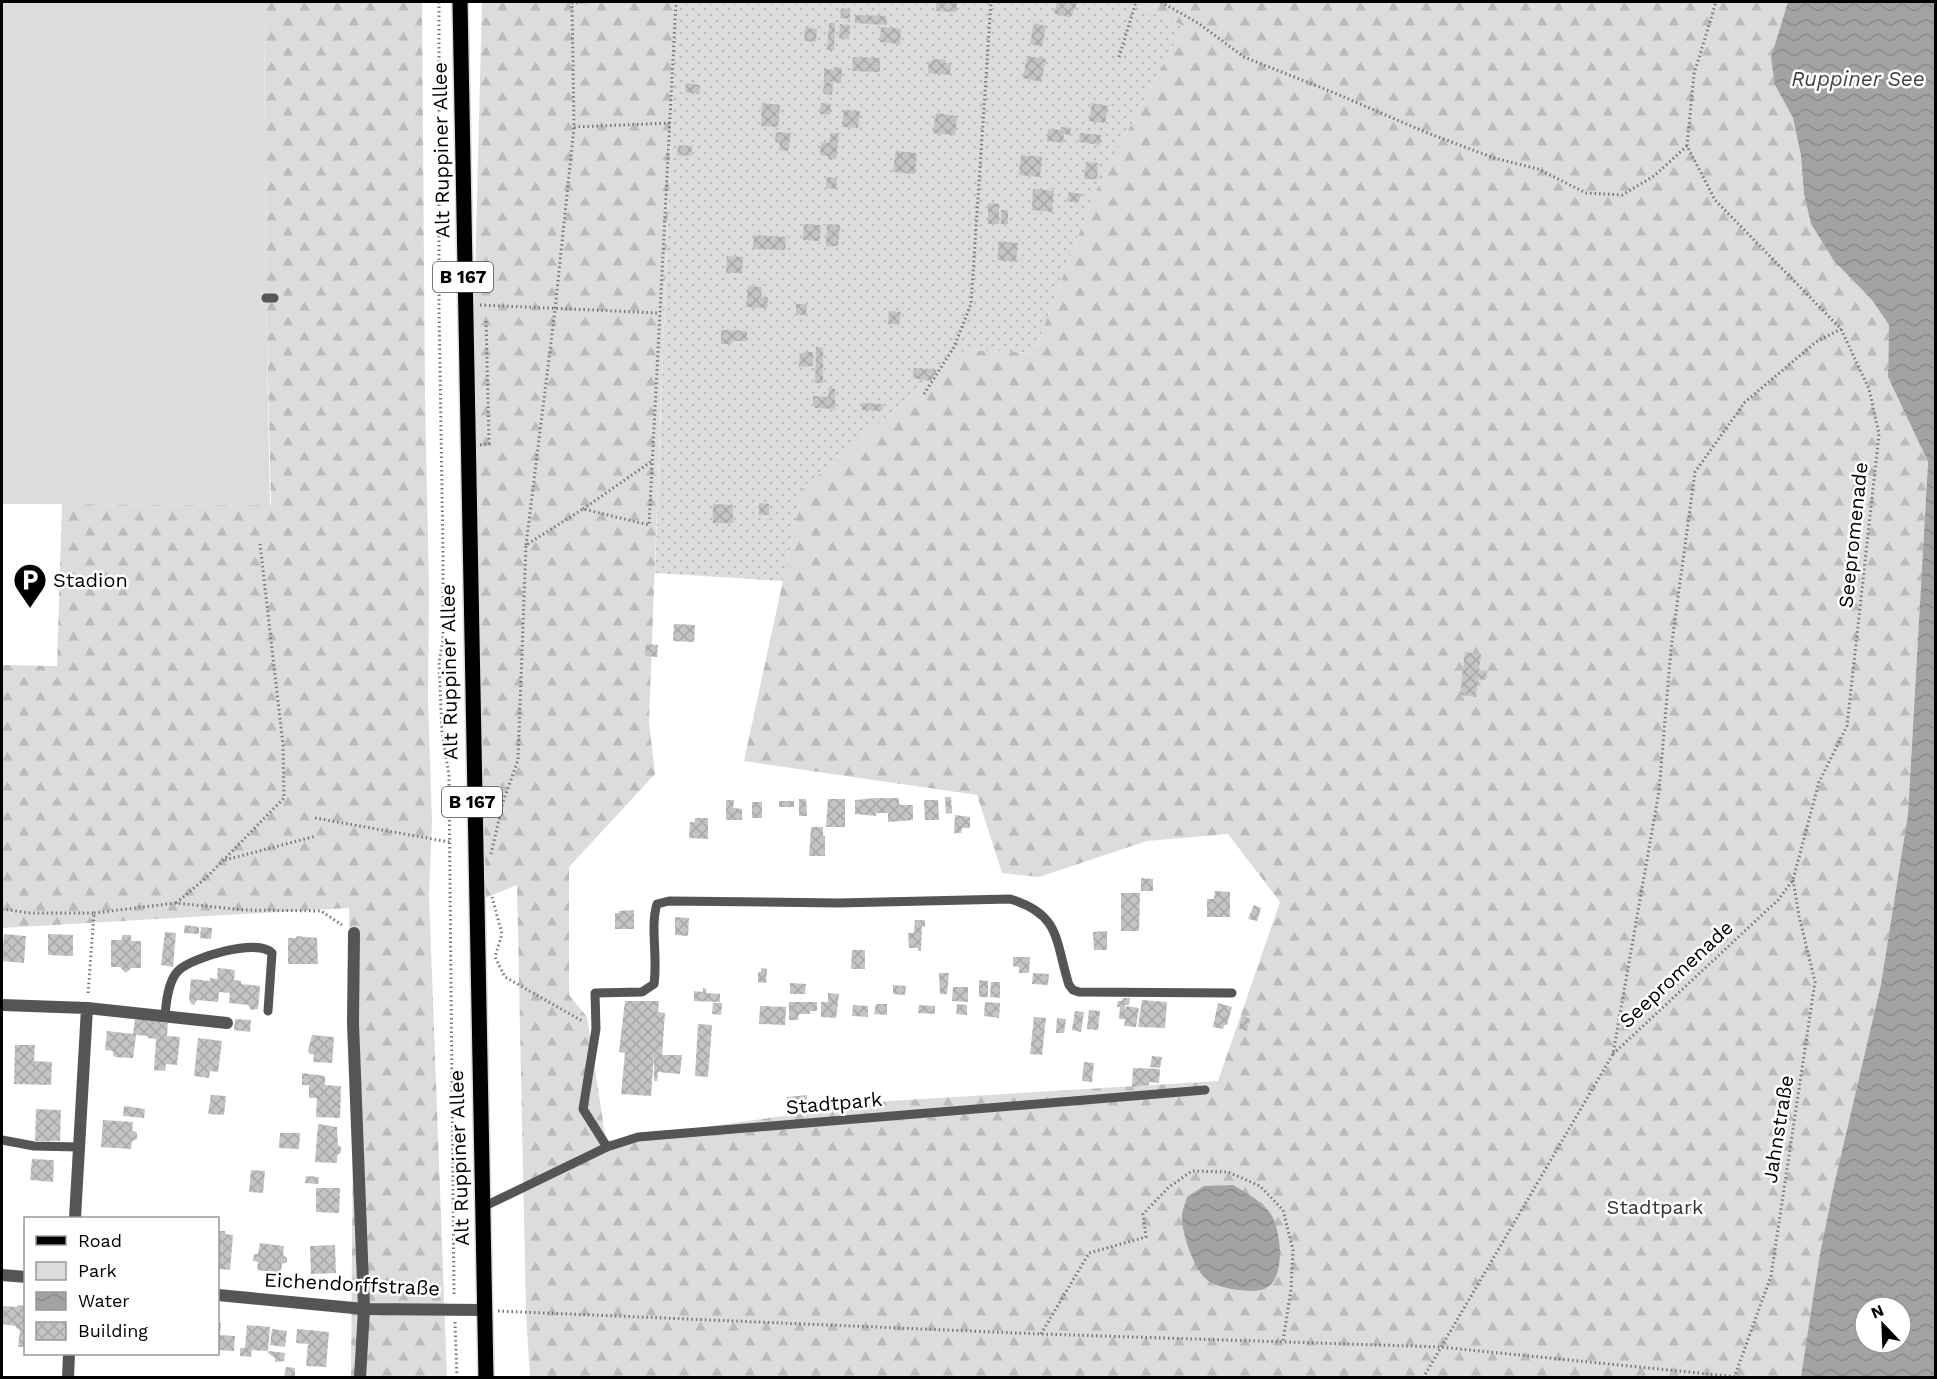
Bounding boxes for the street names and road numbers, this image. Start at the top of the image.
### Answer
street label: Alt Ruppiner Allee [427,62,455,238]
road number: B 167 [433,262,493,292]
street label: Seepromenade [1833,461,1873,609]
street label: Alt Ruppiner Allee [435,584,463,760]
road number: B 167 [442,787,502,817]
street label: Seepromenade [1614,915,1738,1033]
street label: Alt Ruppiner Allee [444,1070,474,1246]
street label: Jahnstraße [1758,1073,1798,1185]
street label: Stadtpark [785,1087,883,1119]
street label: Eichendorffstraße [263,1267,441,1301]

